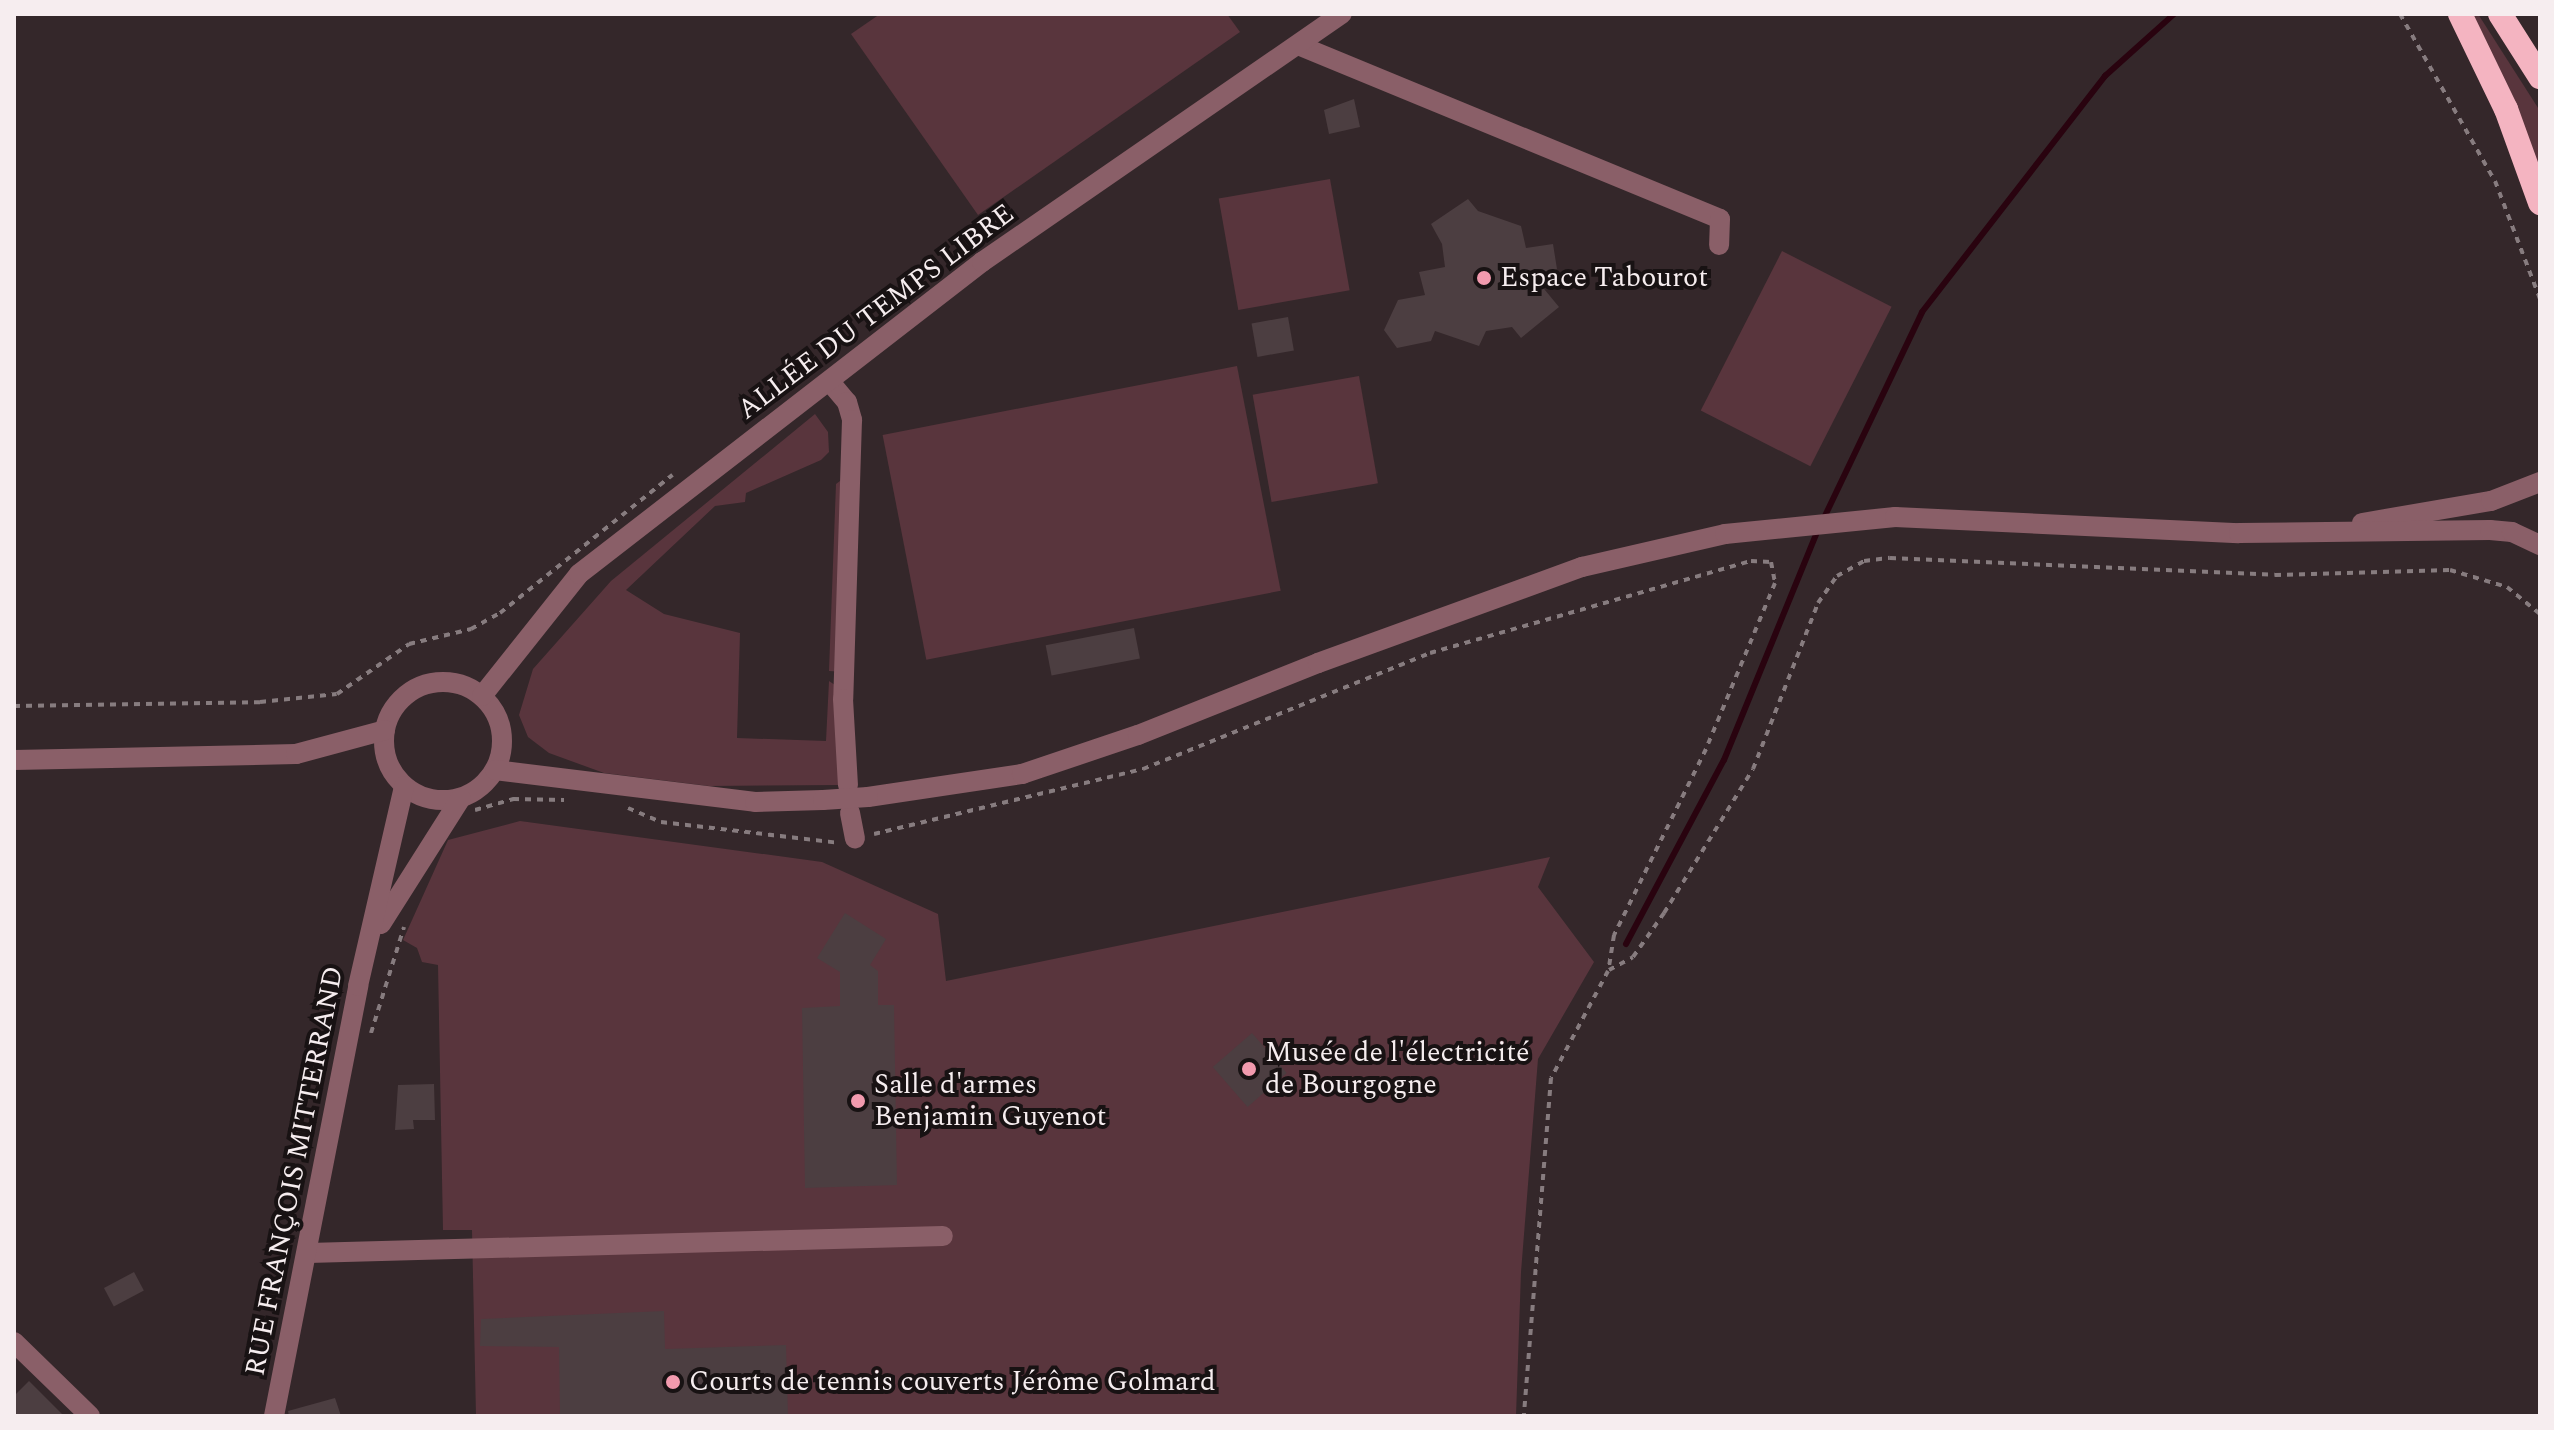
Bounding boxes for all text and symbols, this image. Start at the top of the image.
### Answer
street label: ALLÉE DU TEMPS LIBRE [731,197,1021,427]
place label: Espace Tabourot [1500,261,1708,295]
marker: Espace Tabourot [1475,269,1493,287]
street label: RUE FRANÇOIS MITTERRAND [239,963,351,1379]
place label: Musée de l'électricité de Bourgogne [1265,1036,1530,1102]
marker: Musée de l'électricité de Bourgogne [1240,1060,1258,1078]
place label: Salle d'armes Benjamin Guyenot [874,1068,1106,1134]
marker: Salle d'armes Benjamin Guyenot [849,1092,867,1110]
place label: Courts de tennis couverts Jérôme Golmard [689,1365,1216,1399]
marker: Courts de tennis couverts Jérôme Golmard [664,1373,682,1391]

